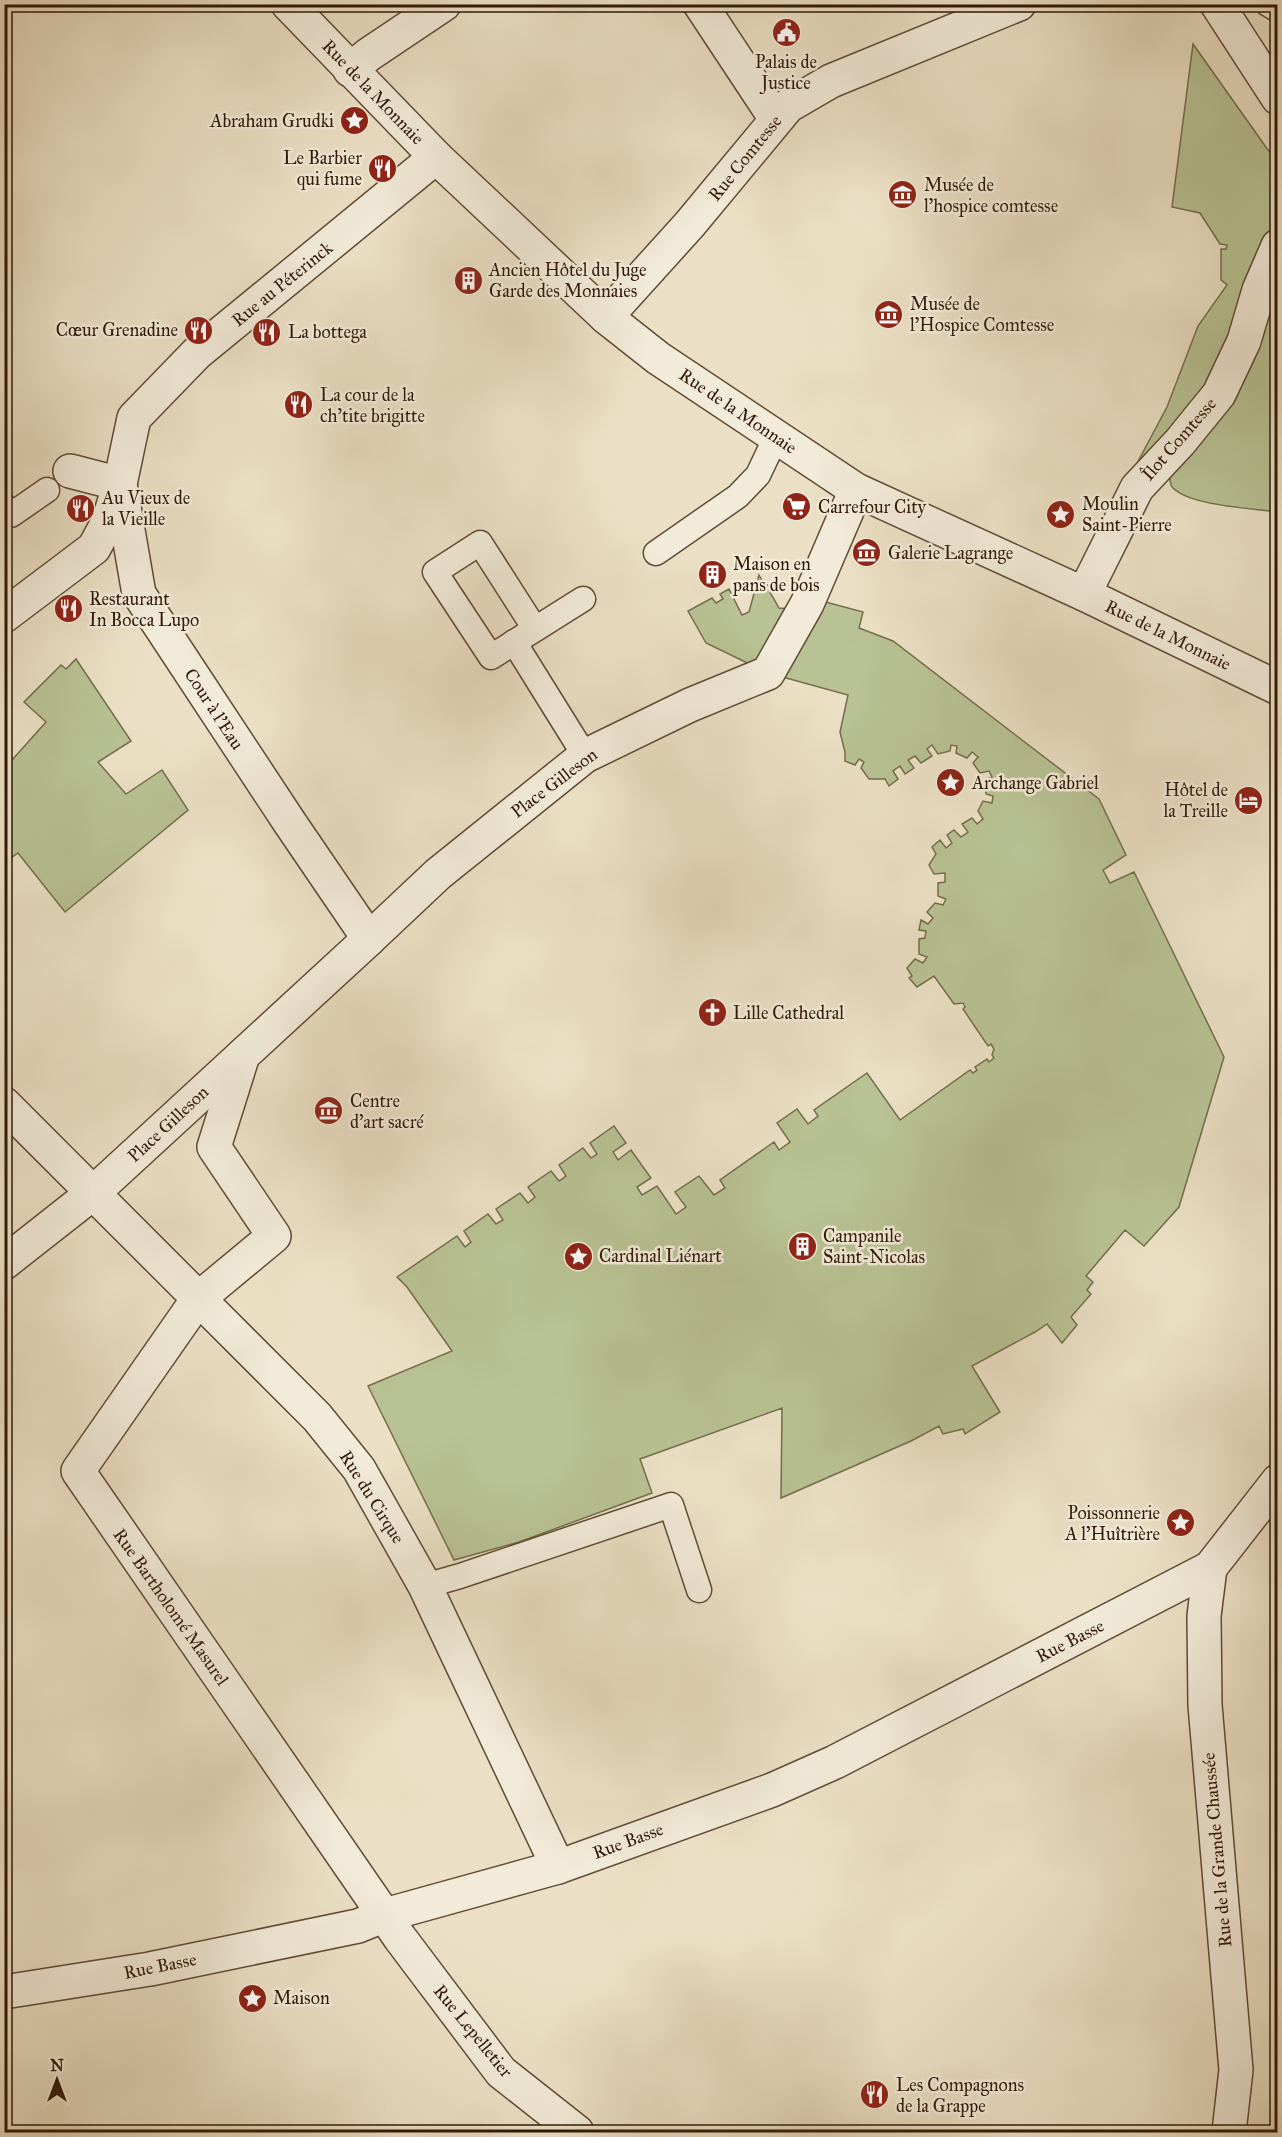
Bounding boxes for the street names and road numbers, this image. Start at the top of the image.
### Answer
street label: Rue de la Monnaie [317,35,429,149]
street label: Rue Comtesse [704,111,786,205]
street label: Rue au Péterinck [227,236,337,331]
street label: Rue de la Monnaie [675,364,801,458]
street label: Îlot Comtesse [1136,392,1221,485]
street label: Rue de la Monnaie [1102,595,1234,675]
street label: Cour à l'Eau [180,664,249,754]
street label: Place Gilleson [506,743,602,823]
street label: Place Gilleson [123,1081,213,1167]
street label: Rue du Cirque [334,1446,409,1548]
street label: Rue Bartholomé Masurel [108,1524,234,1690]
street label: Rue Basse [1032,1614,1108,1668]
street label: Rue de la Grande Chaussée [1198,1752,1236,1948]
street label: Rue Basse [590,1818,666,1864]
street label: Rue Basse [122,1948,198,1984]
street label: Rue Lepelletier [429,1980,517,2082]

